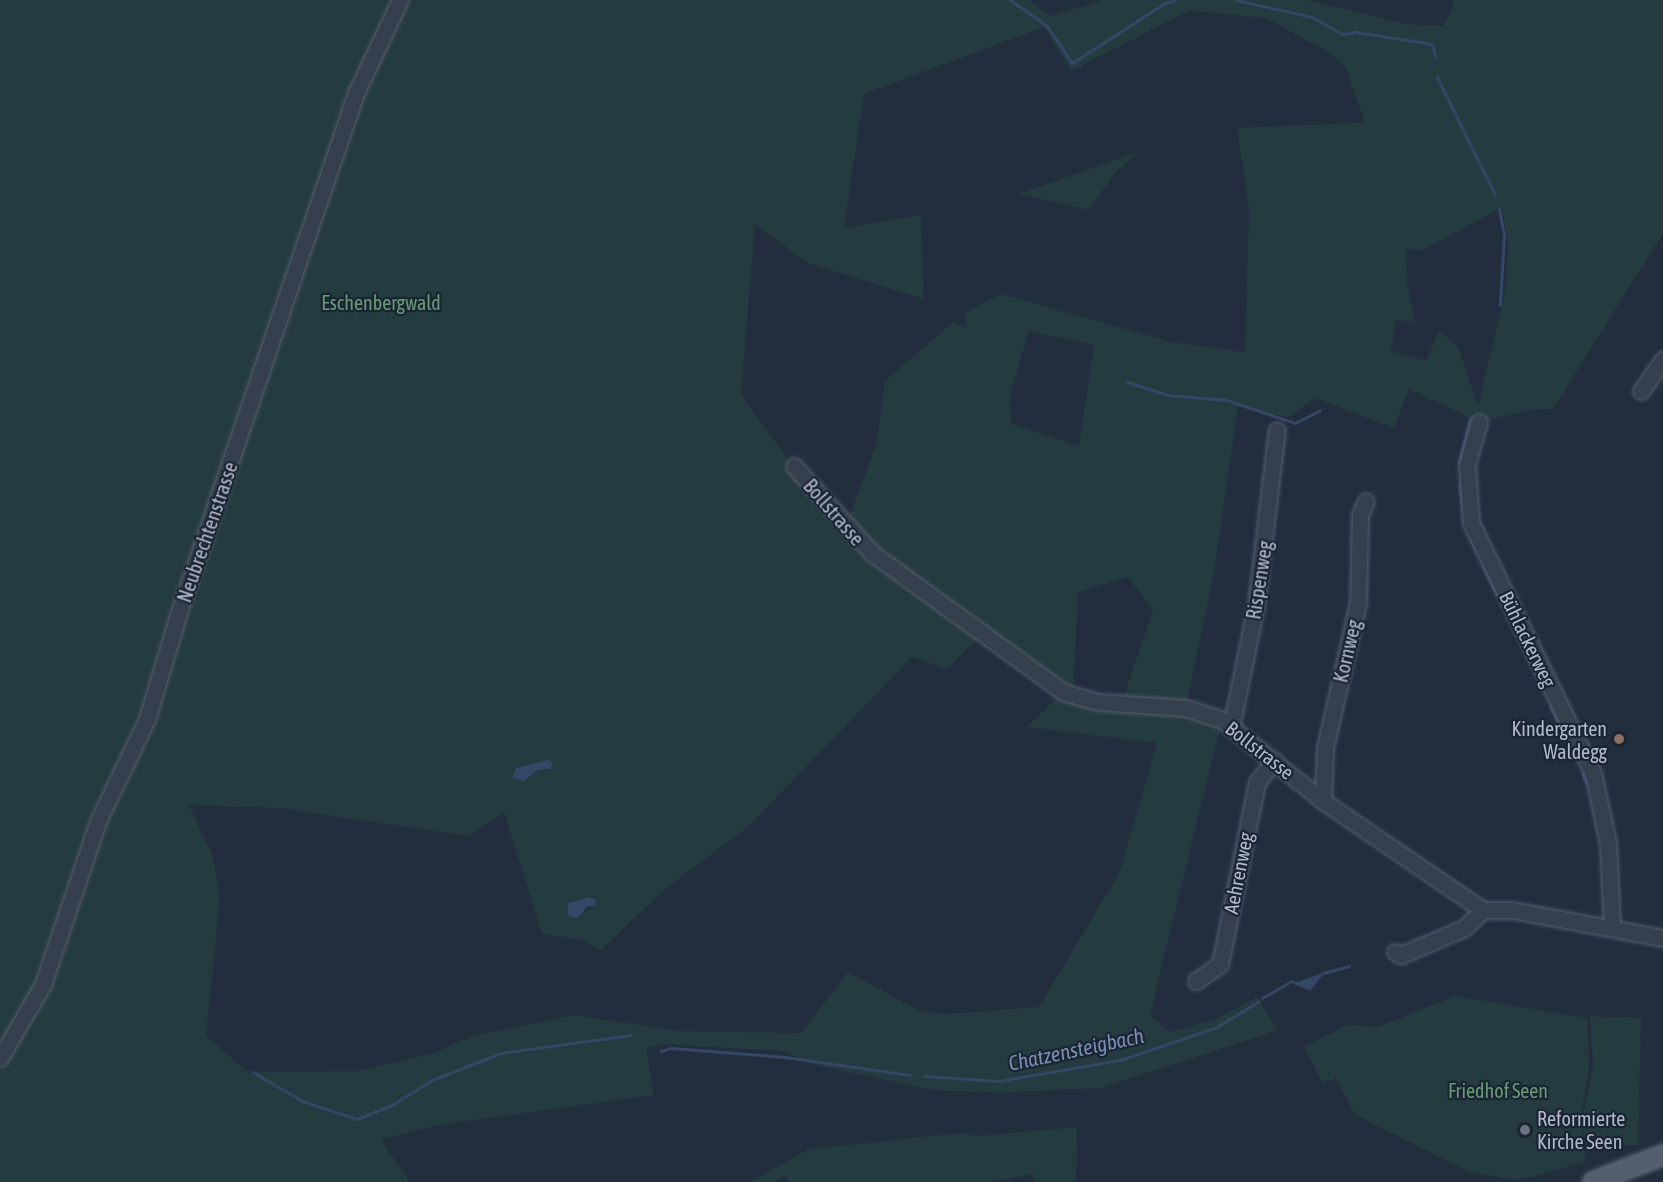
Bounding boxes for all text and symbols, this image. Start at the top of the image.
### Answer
park label: Eschenbergwald [321,290,441,314]
street label: Neubrechtenstrasse [172,459,242,605]
street label: Bollstrasse [799,474,869,550]
street label: Rispenweg [1241,539,1277,621]
street label: Bühlackerweg [1494,587,1562,691]
street label: Kornweg [1328,617,1366,685]
street label: Bollstrasse [1221,716,1299,784]
place label: Kindergarten Waldegg [1512,716,1607,763]
marker: Kindergarten Waldegg [1612,732,1626,746]
street label: Aehrenweg [1218,830,1258,916]
water label: Chatzensteigbach [1006,1022,1146,1076]
park label: Friedhof Seen [1448,1078,1548,1102]
place label: Reformierte Kirche Seen [1537,1106,1625,1153]
marker: Reformierte Kirche Seen [1518,1123,1532,1137]

